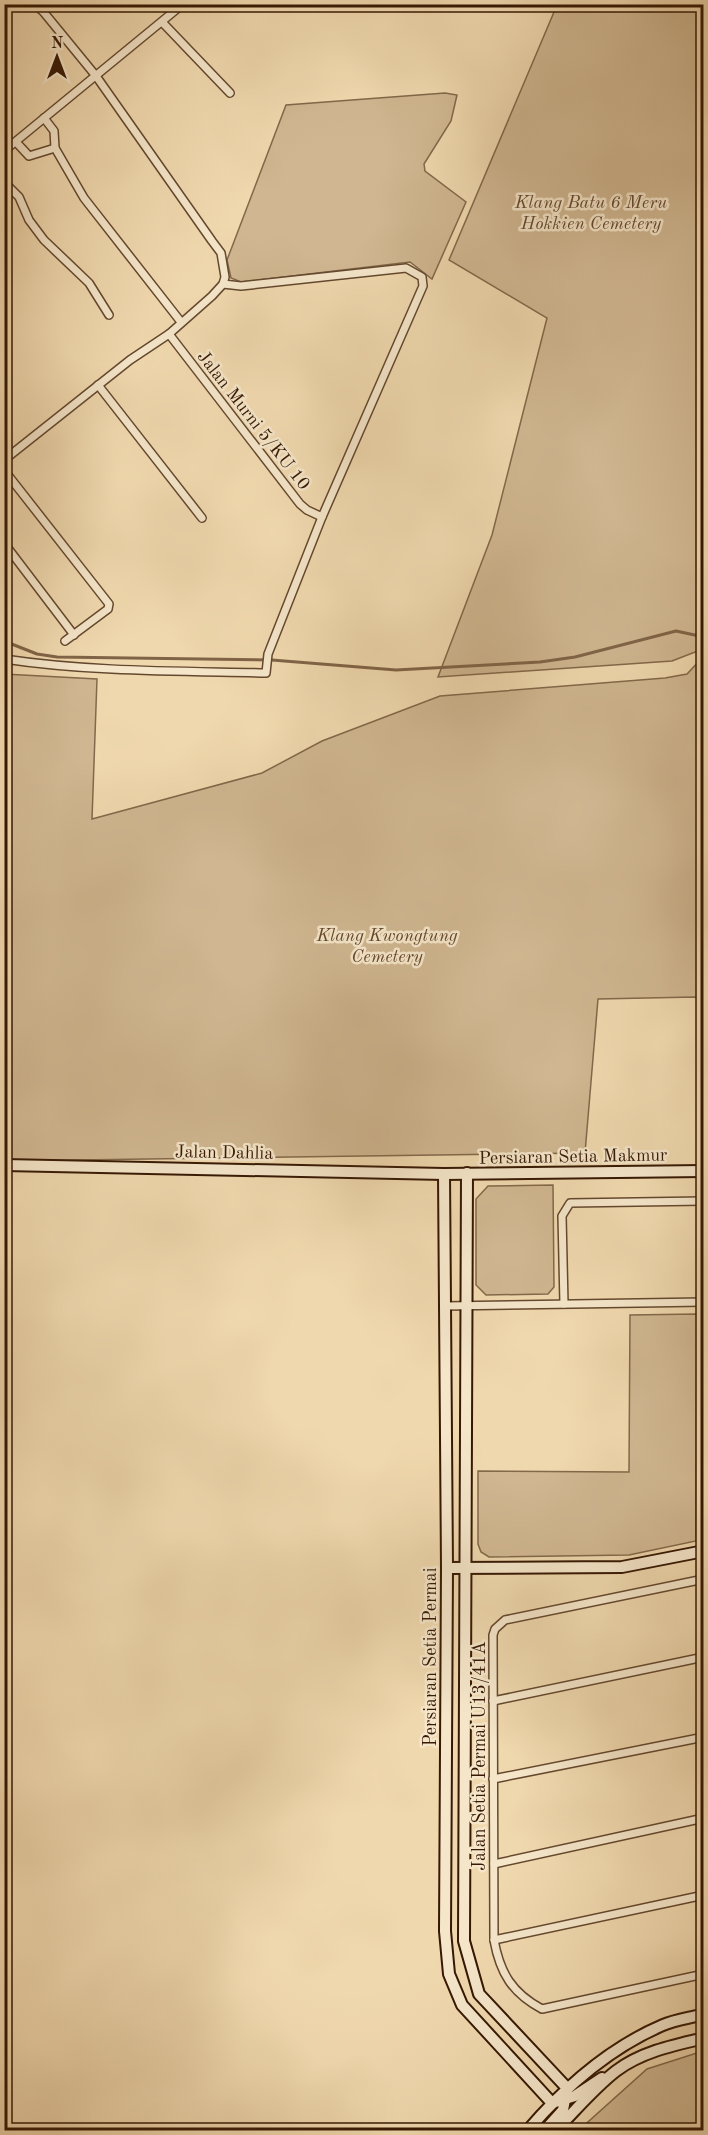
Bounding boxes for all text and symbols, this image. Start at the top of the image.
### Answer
north arrow [27,27,87,87]
text: N [51,36,64,52]
park label: Klang Batu 6 Meru Hokkien Cemetery [514,194,667,233]
street label: Jalan Murni 5/KU 10 [194,348,313,494]
park label: Klang Kwongtung Cemetery [315,927,458,966]
street label: Jalan Dahlia [175,1143,273,1163]
street label: Persiaran Setia Makmur [479,1146,668,1168]
street label: Persiaran Setia Permai [422,1567,440,1747]
street label: Jalan Setia Permai U13/41A [471,1641,489,1871]

